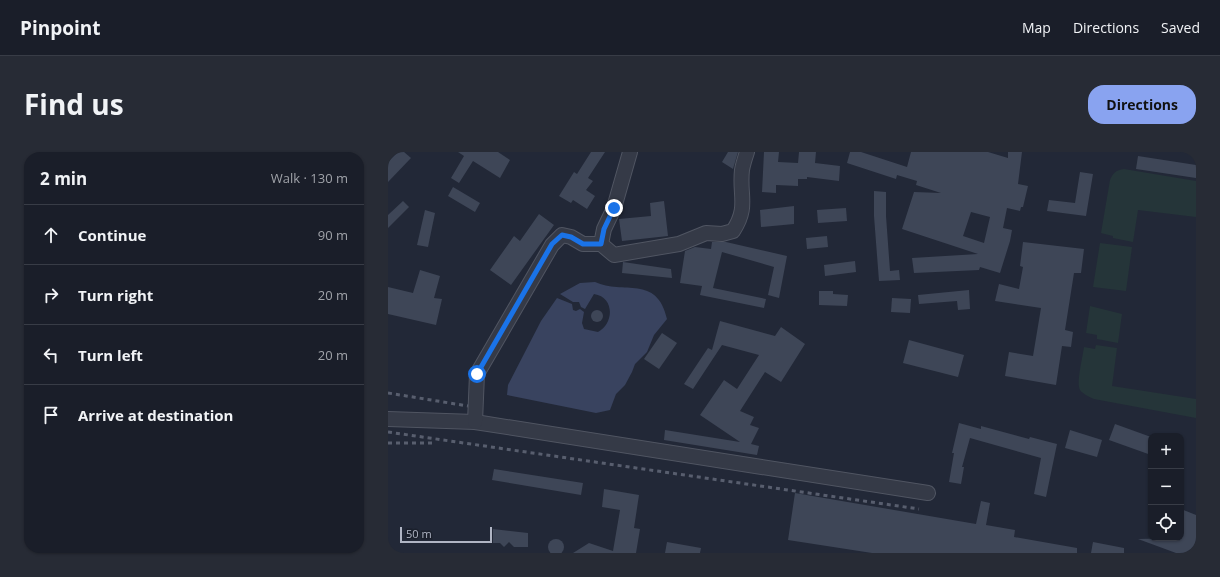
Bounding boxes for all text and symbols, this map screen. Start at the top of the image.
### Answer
text: Pinpoint [20,15,101,41]
text: Map [1022,18,1051,37]
text: Directions [1073,18,1139,37]
text: Saved [1161,18,1200,37]
text: Find us [24,85,124,123]
button: Directions [1088,85,1196,124]
text: 2 min [40,167,87,190]
text: Walk · 130 m [271,169,348,187]
route end [605,199,623,217]
icon: ahead [40,224,62,246]
text: Continue [78,225,146,245]
text: 90 m [318,226,348,244]
icon: right [40,284,62,306]
text: Turn right [78,285,153,305]
text: 20 m [318,286,348,304]
icon: left [40,344,62,366]
text: Turn left [78,345,143,365]
text: 20 m [318,346,348,364]
route start [468,365,486,383]
icon: arrive [40,404,62,426]
text: Arrive at destination [78,405,233,425]
map controls [1148,433,1184,541]
button: + [1148,433,1184,469]
button: − [1148,469,1184,505]
button: locate [1148,505,1184,541]
scale bar [400,525,492,544]
text: 50 m [406,526,432,541]

